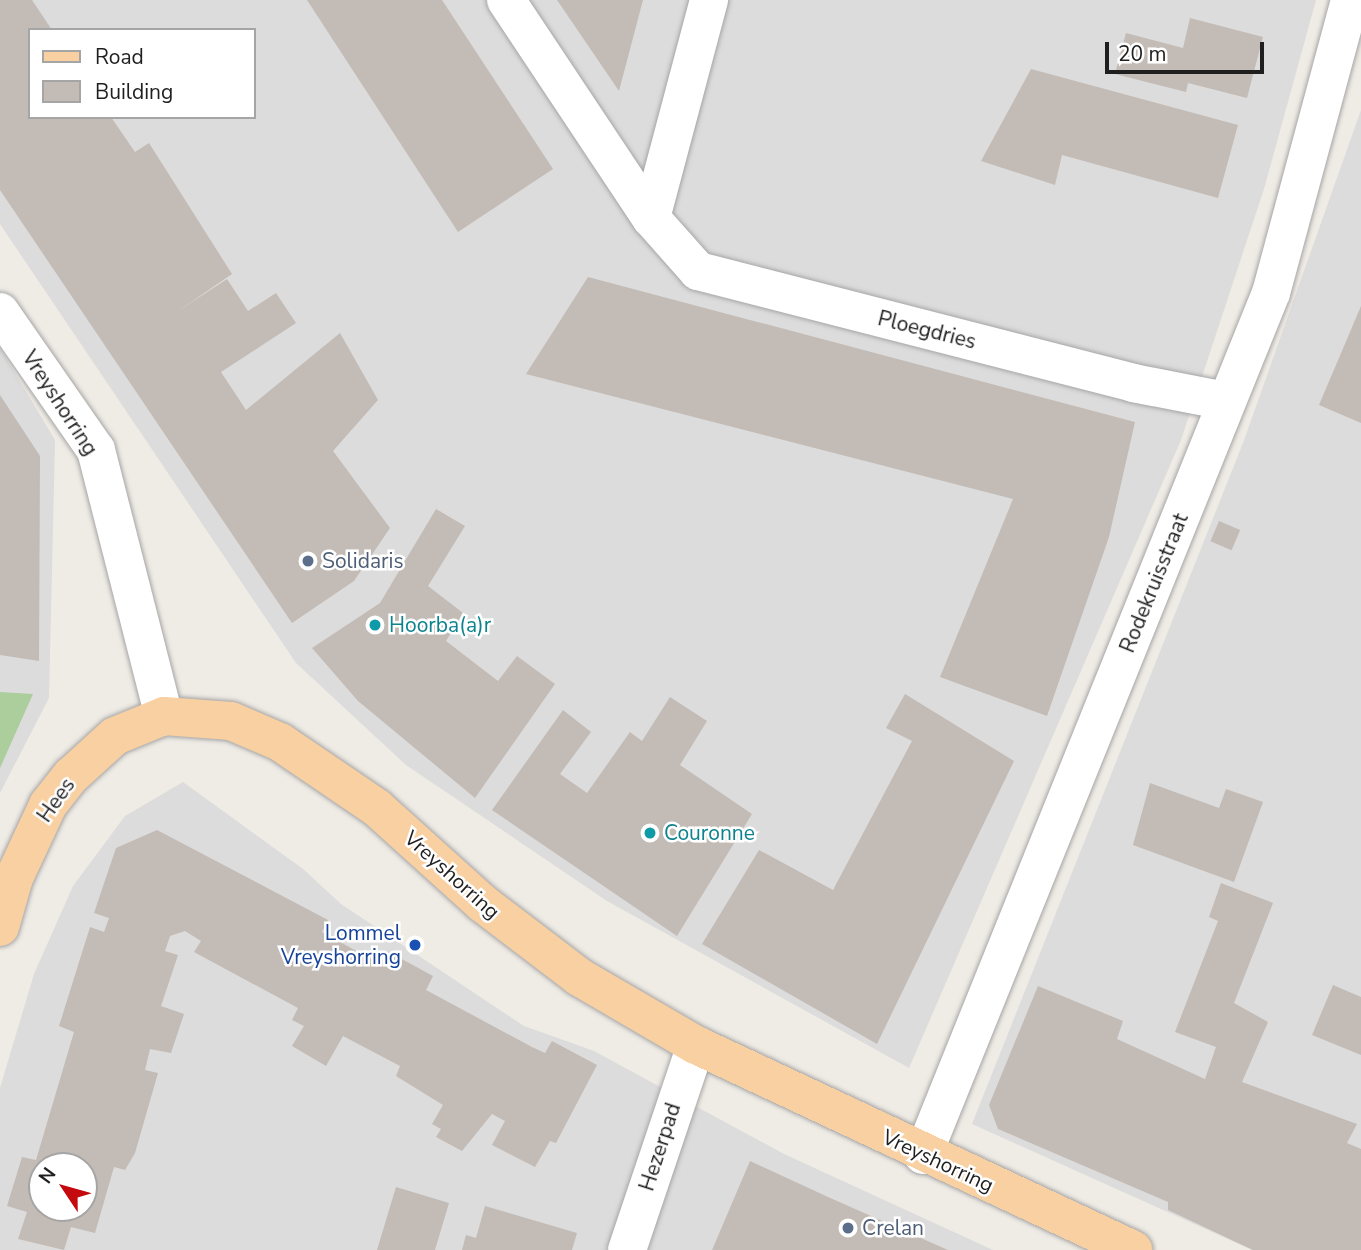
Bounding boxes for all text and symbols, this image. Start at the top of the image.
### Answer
legend [28,28,256,119]
scale bar [1109,28,1268,72]
text: 20 m [1118,40,1167,68]
text: Road [95,43,144,71]
text: Building [95,78,173,106]
street label: Ploegdries [875,306,979,354]
street label: Vreyshorring [17,346,103,460]
street label: Rodekruisstraat [1115,510,1193,656]
place label: Solidaris [322,548,404,574]
marker: Solidaris [300,553,316,569]
place label: Hoorba(a)r [389,612,491,638]
marker: Hoorba(a)r [367,617,383,633]
street label: Hees [32,773,80,827]
place label: Couronne [664,820,755,846]
street label: Vreyshorring [399,825,505,925]
marker: Couronne [642,825,658,841]
place label: Lommel Vreyshorring [281,920,401,970]
marker: Lommel Vreyshorring [407,937,423,953]
street label: Hezerpad [634,1100,686,1194]
street label: Vreyshorring [878,1124,998,1198]
north arrow [28,1152,98,1222]
text: N [33,1162,62,1189]
place label: Crelan [862,1215,924,1241]
marker: Crelan [840,1220,856,1236]

